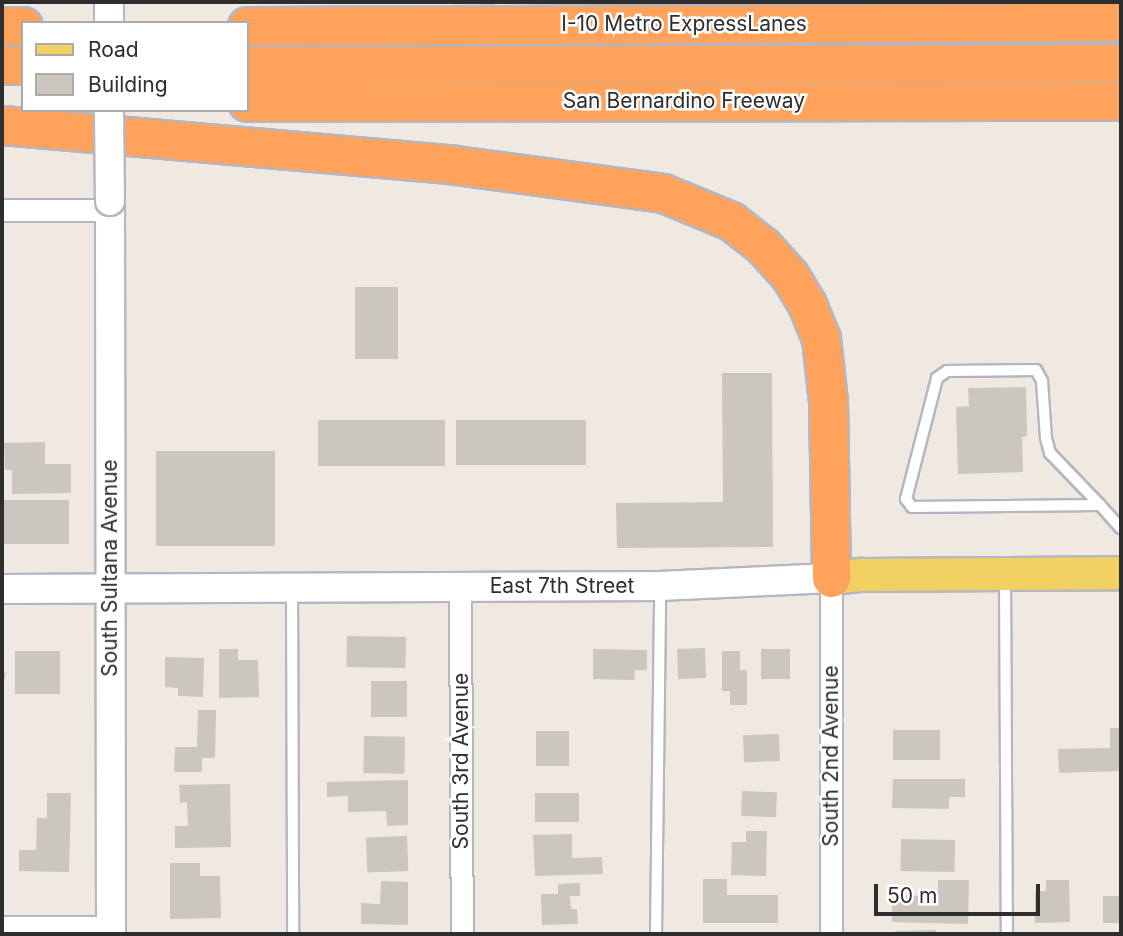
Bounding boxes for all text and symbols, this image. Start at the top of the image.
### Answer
street label: I-10 Metro ExpressLanes [561,11,807,37]
legend [21,21,248,112]
text: Road [88,37,139,62]
text: Building [88,72,168,97]
street label: San Bernardino Freeway [563,88,805,114]
street label: South Sultana Avenue [97,459,123,677]
street label: East 7th Street [490,573,634,599]
street label: South 2nd Avenue [818,665,844,847]
street label: South 3rd Avenue [448,673,474,849]
scale bar [878,870,1044,914]
text: 50 m [887,883,937,908]

